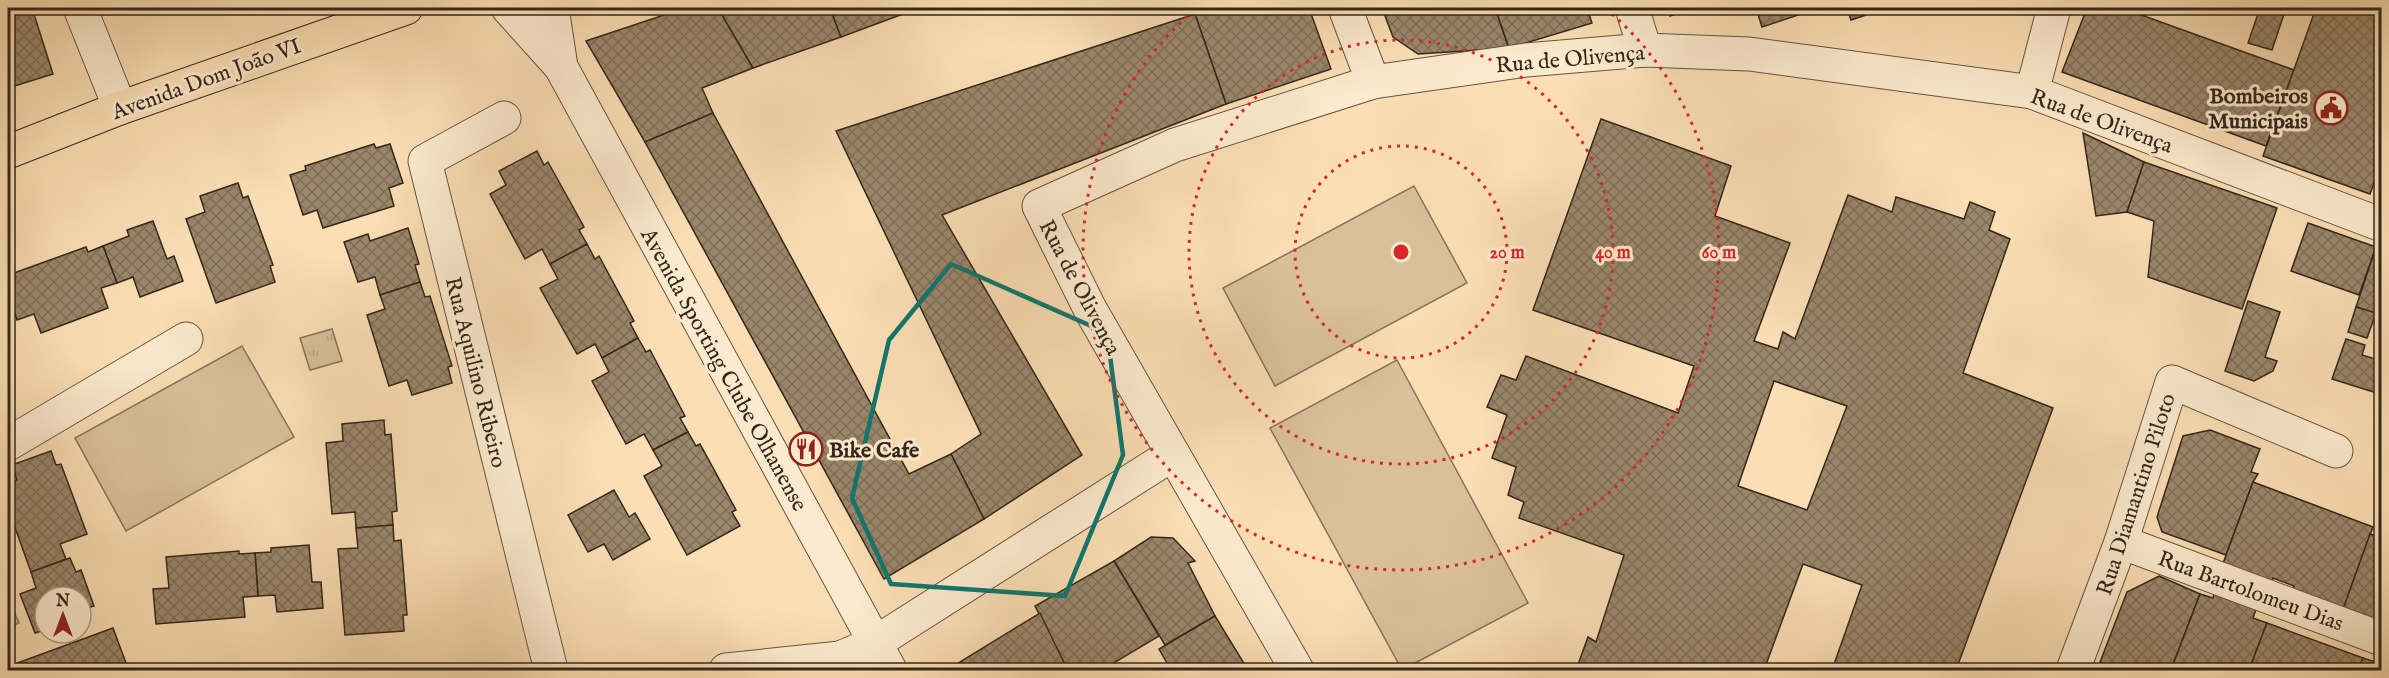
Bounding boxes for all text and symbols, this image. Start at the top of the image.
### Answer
street label: Avenida Dom João VI [107,33,305,127]
street label: Rua de Olivença [1495,39,1646,80]
street label: Rua de Olivença [2026,83,2177,161]
place label: Bombeiros Municipais [2208,83,2308,136]
public building icon: Bombeiros Municipais [2313,90,2349,126]
street label: Rua de Olivença [1032,215,1127,361]
street label: Avenida Sporting Clube Olhanense [633,223,813,516]
centre of rings [1391,242,1411,262]
text: 20 m [1489,242,1525,265]
text: 40 m [1595,242,1631,265]
text: 60 m [1702,242,1736,265]
street label: Rua Aquilino Ribeiro [438,274,512,471]
street label: Rua Diamantino Piloto [2091,390,2183,599]
restaurant icon: Bike Cafe [788,431,824,467]
place label: Bike Cafe [829,437,919,465]
street label: Rua Bartolomeu Dias [2154,545,2347,638]
north arrow [33,585,93,645]
text: N [55,592,70,612]

